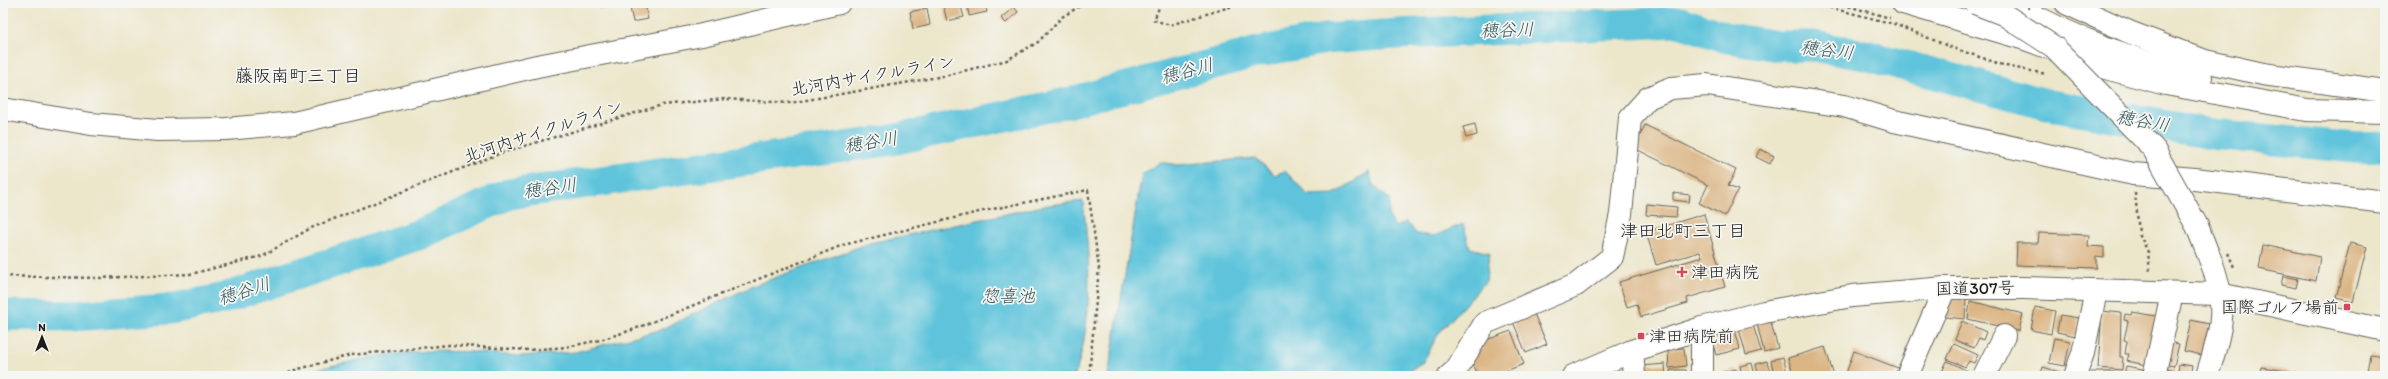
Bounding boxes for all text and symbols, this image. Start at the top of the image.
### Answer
water label: 穂谷川 [1480,18,1534,42]
water label: 穂谷川 [1799,36,1855,64]
street label: 北河内サイクルライン [789,51,957,99]
water label: 穂谷川 [1158,53,1216,89]
district label: 藤阪南町三丁目 [235,65,361,87]
street label: 北河内サイクルライン [461,96,625,166]
water label: 穂谷川 [2115,105,2171,137]
water label: 穂谷川 [843,127,899,157]
water label: 穂谷川 [522,173,578,203]
district label: 津田北町三丁目 [1620,220,1746,242]
place label: 津田病院 [1691,262,1759,282]
marker: 津田病院 [1676,266,1688,278]
water label: 穂谷川 [215,273,273,309]
street label: 国道307号 [1935,277,2015,299]
water label: 惣喜池 [981,285,1036,307]
place label: 国際ゴルフ場前 [2221,297,2339,317]
marker: 国際ゴルフ場前 [2342,302,2352,312]
north arrow [22,317,62,357]
text: N [38,321,46,334]
place label: 津田病院前 [1649,326,1734,346]
marker: 津田病院前 [1636,331,1646,341]

